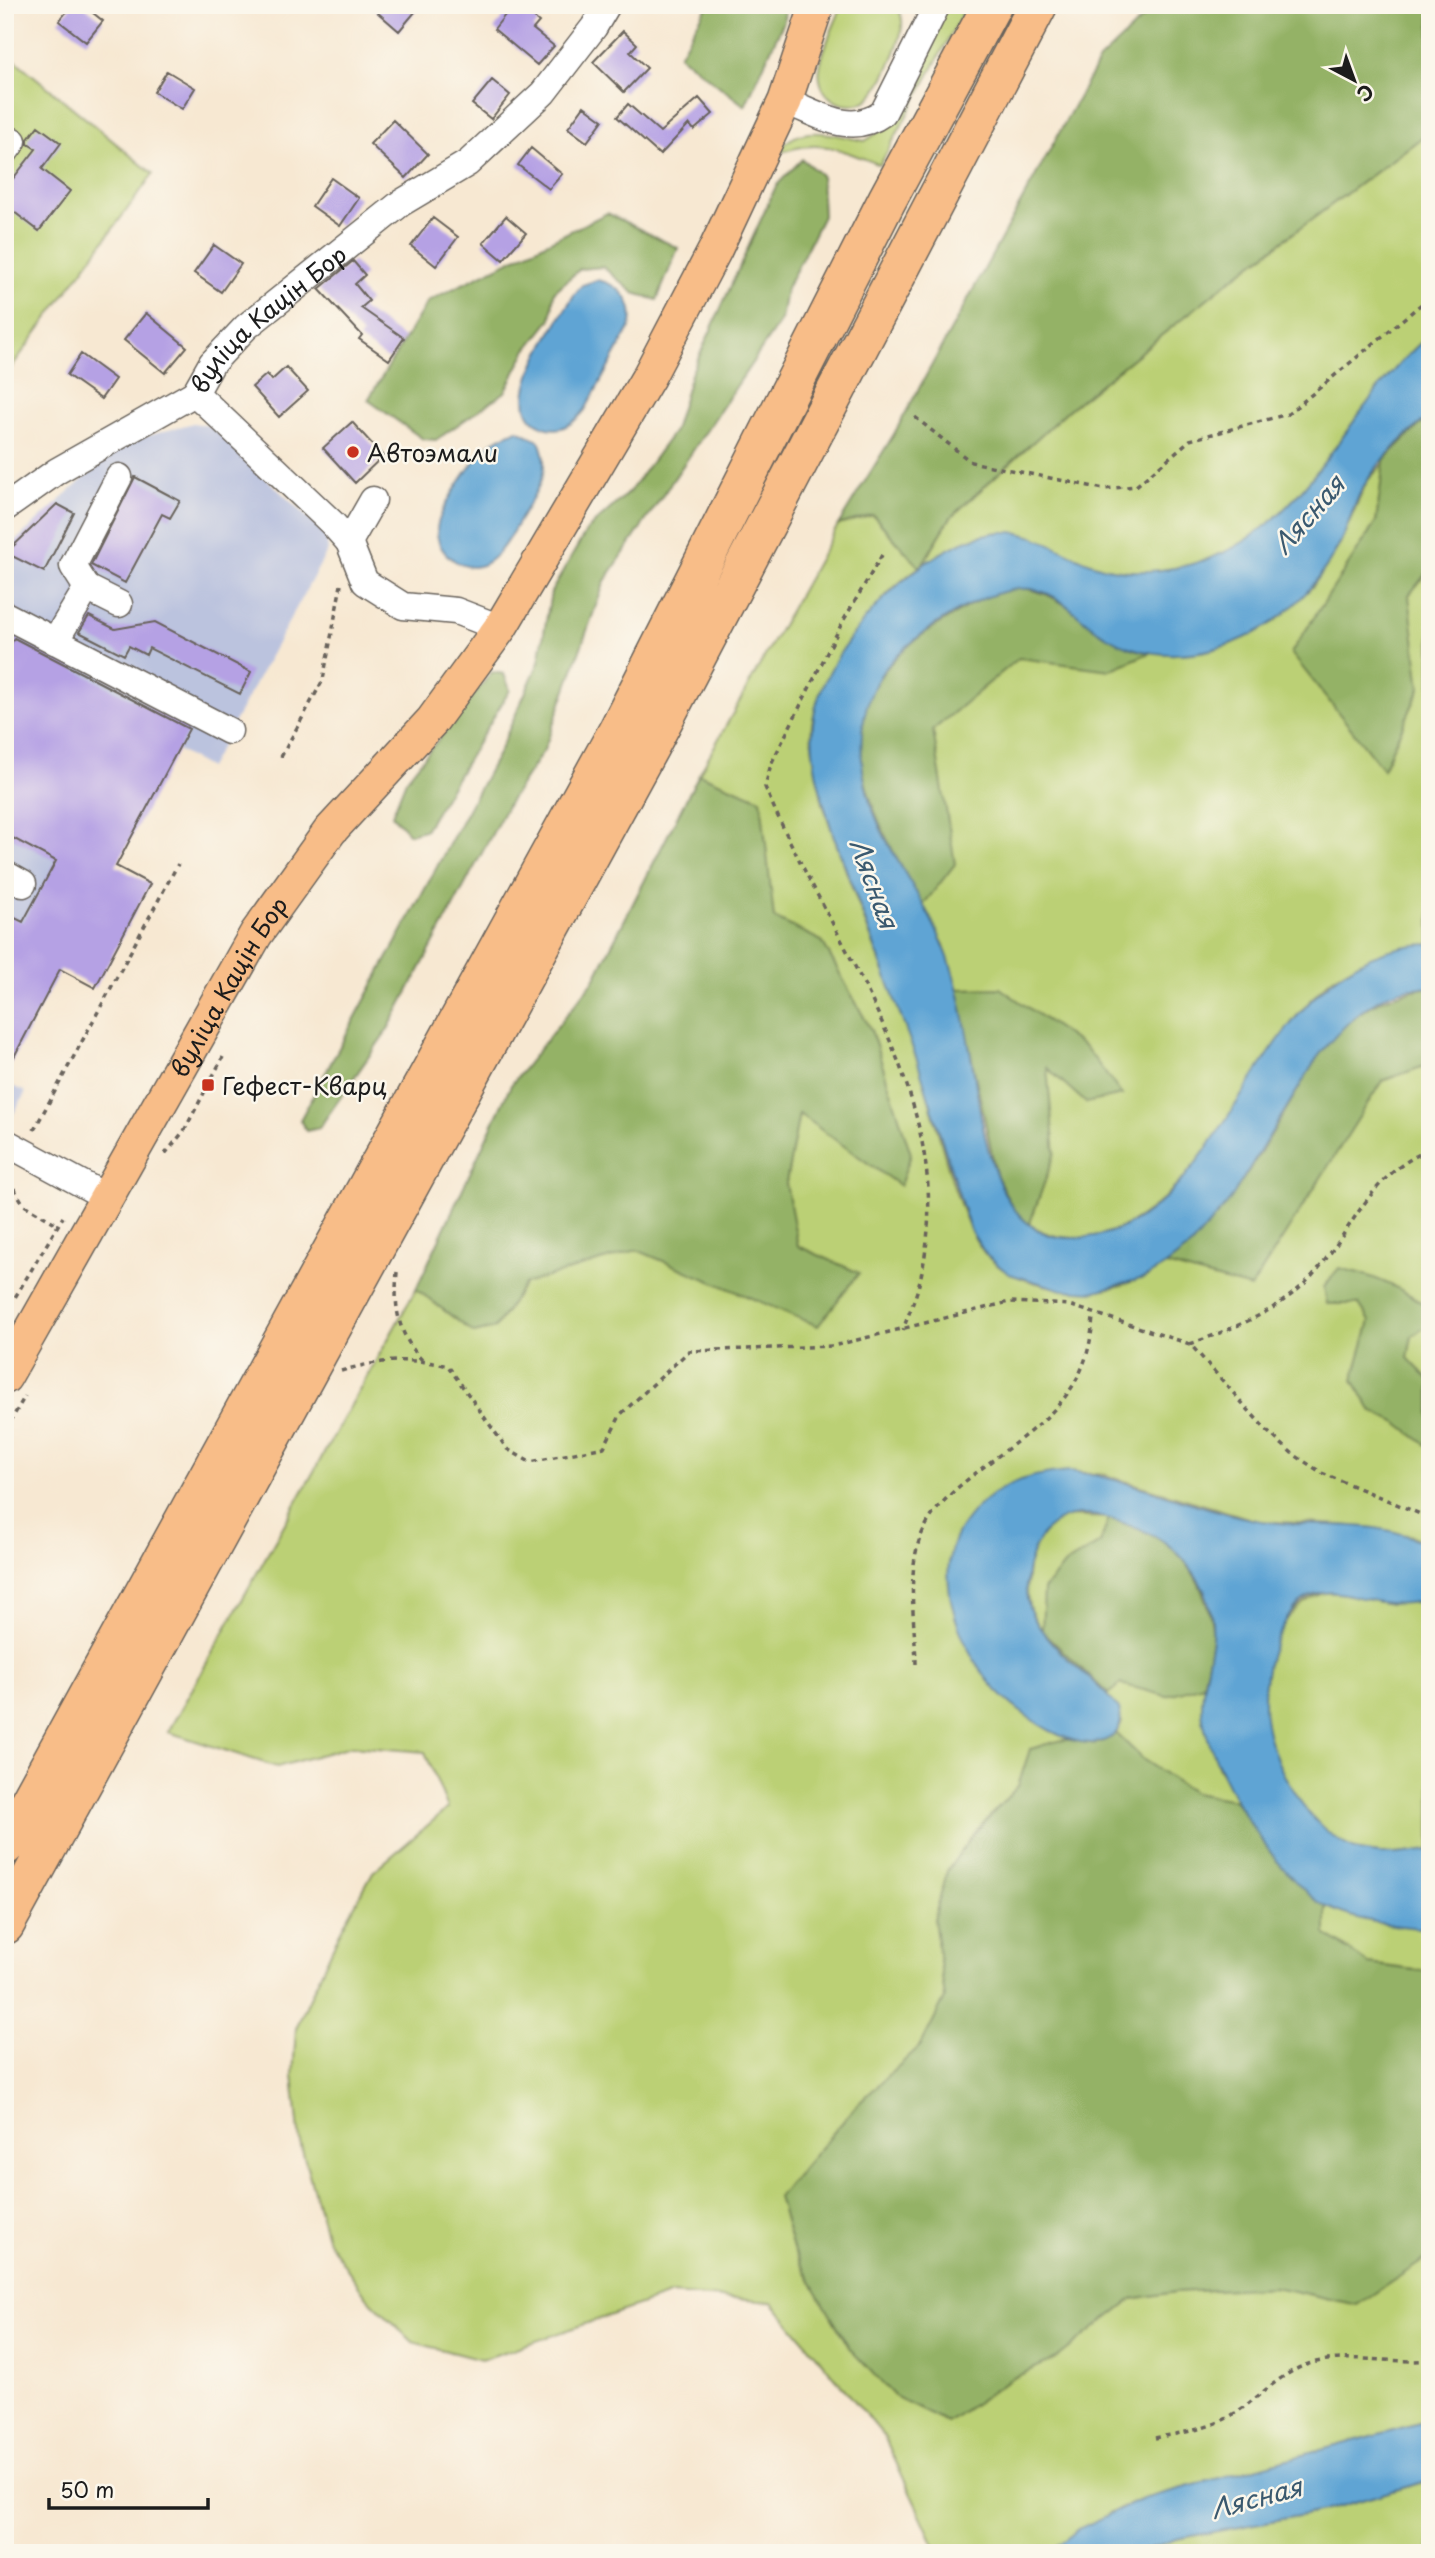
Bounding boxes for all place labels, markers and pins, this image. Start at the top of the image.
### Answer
place label: Автоэмали [367,434,498,470]
marker: Автоэмали [345,444,361,460]
place label: Гефест-Кварц [222,1067,387,1103]
marker: Гефест-Кварц [200,1077,216,1093]

